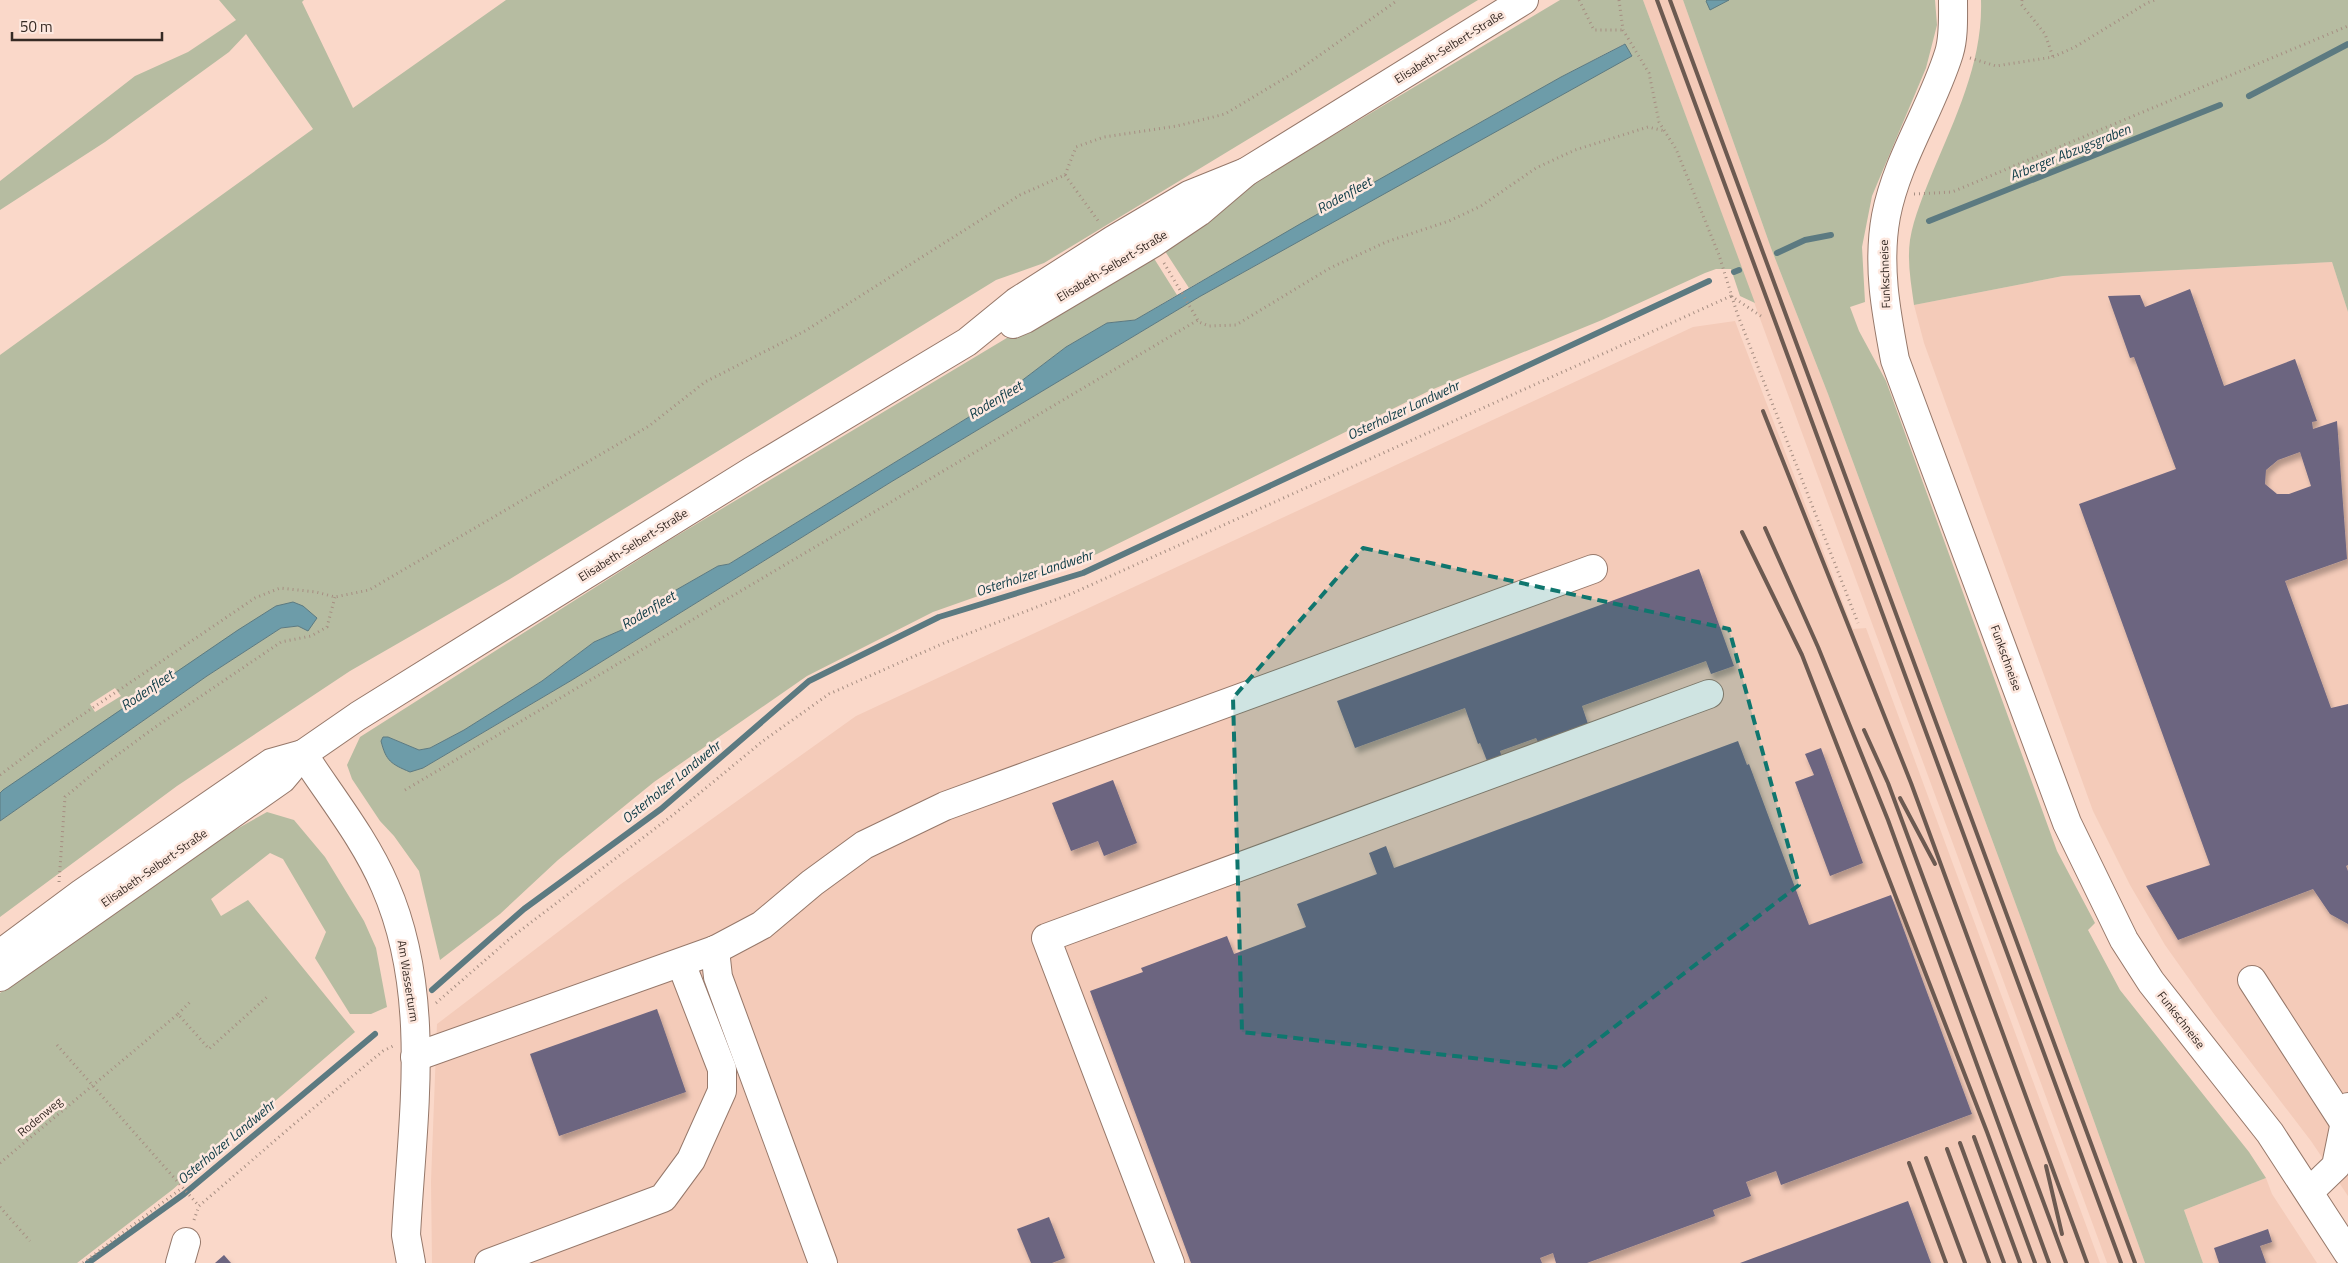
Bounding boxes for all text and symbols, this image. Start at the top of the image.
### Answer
street label: Elisabeth-Selbert-Straße [1390,5,1507,88]
scale bar [12,10,162,42]
text: 50 m [20,15,53,38]
water label: Arberger Abzugsgraben [2006,117,2134,185]
water label: Rodenfleet [1312,170,1376,218]
street label: Elisabeth-Selbert-Straße [1053,225,1171,306]
street label: Funkschneise [1874,239,1895,309]
water label: Rodenfleet [964,374,1027,424]
water label: Osterholzer Landwehr [1343,374,1464,445]
street label: Elisabeth-Selbert-Straße [574,503,691,586]
water label: Osterholzer Landwehr [973,543,1096,601]
water label: Rodenfleet [617,584,680,634]
street label: Funkschneise [1986,622,2027,693]
water label: Rodenfleet [116,663,179,715]
water label: Osterholzer Landwehr [617,734,726,828]
street label: Elisabeth-Selbert-Straße [97,824,211,912]
street label: Am Wasserturm [393,939,424,1023]
street label: Funkschneise [2153,987,2210,1053]
street label: Rodenweg [13,1092,66,1141]
water label: Osterholzer Landwehr [172,1093,280,1189]

